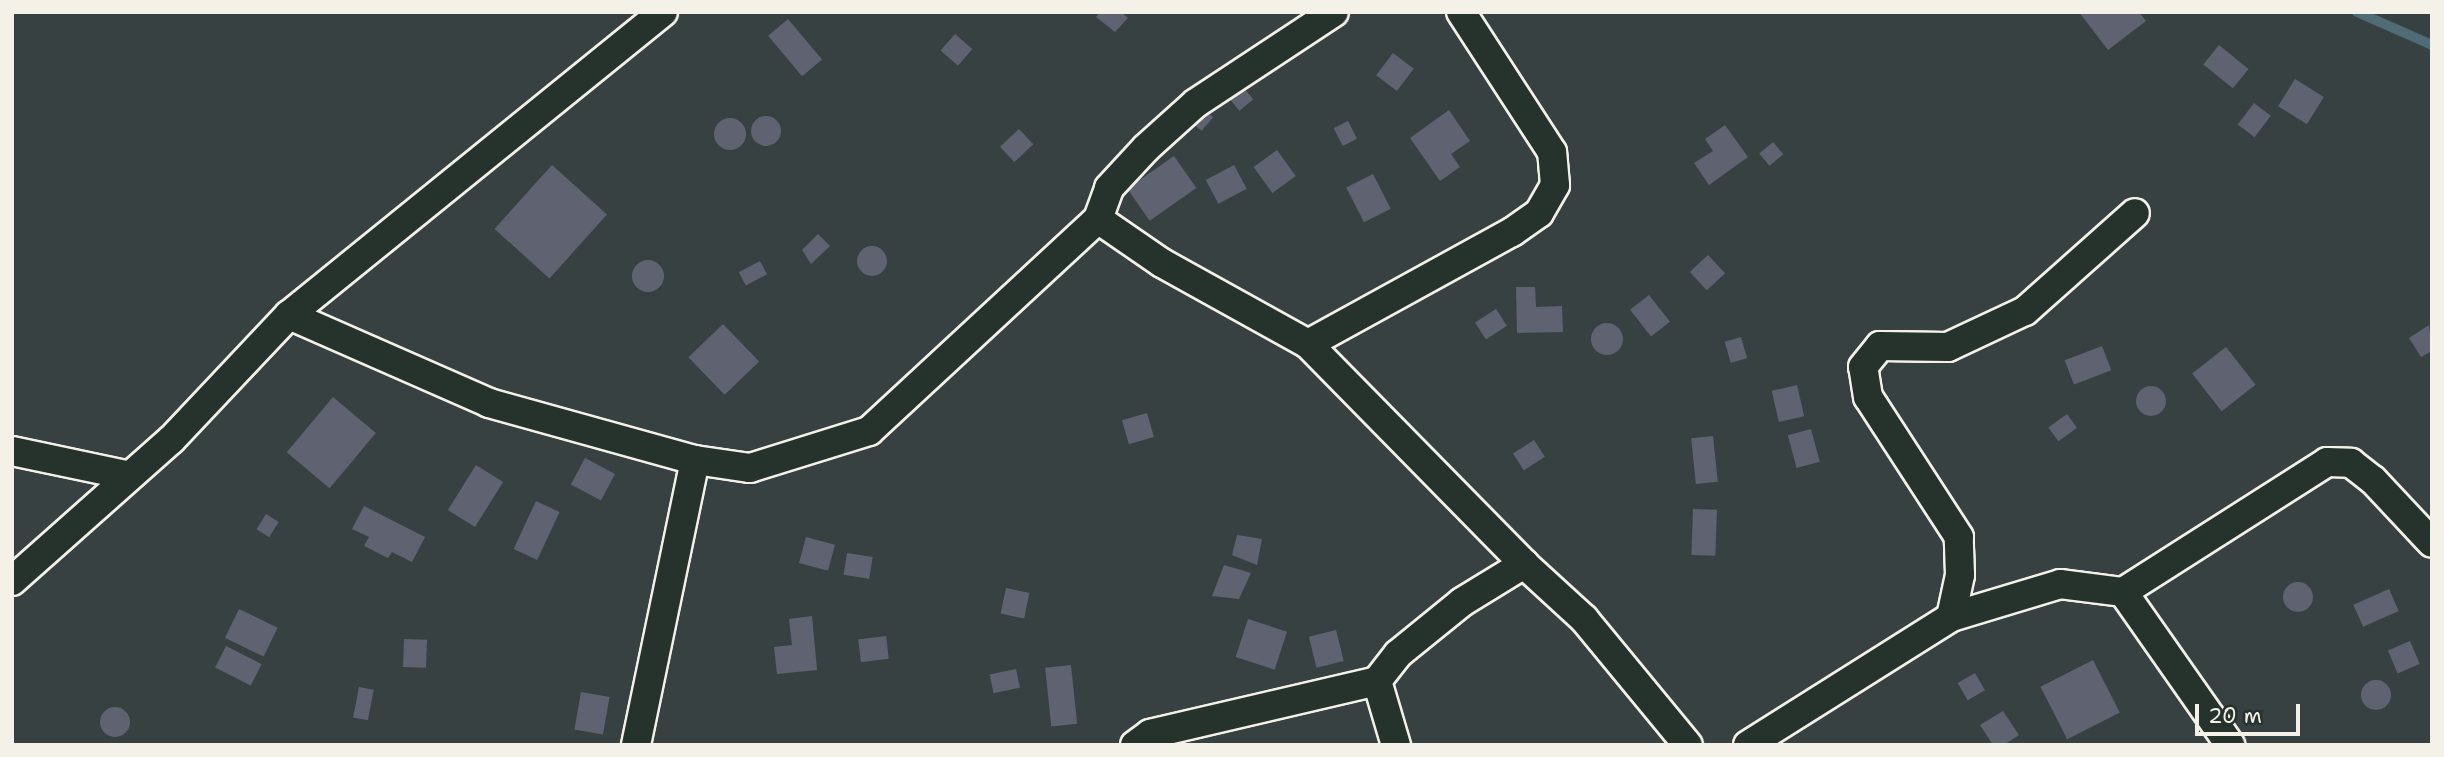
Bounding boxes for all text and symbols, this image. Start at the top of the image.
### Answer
scale bar [2199,690,2304,734]
text: 20 m [2208,702,2262,730]

